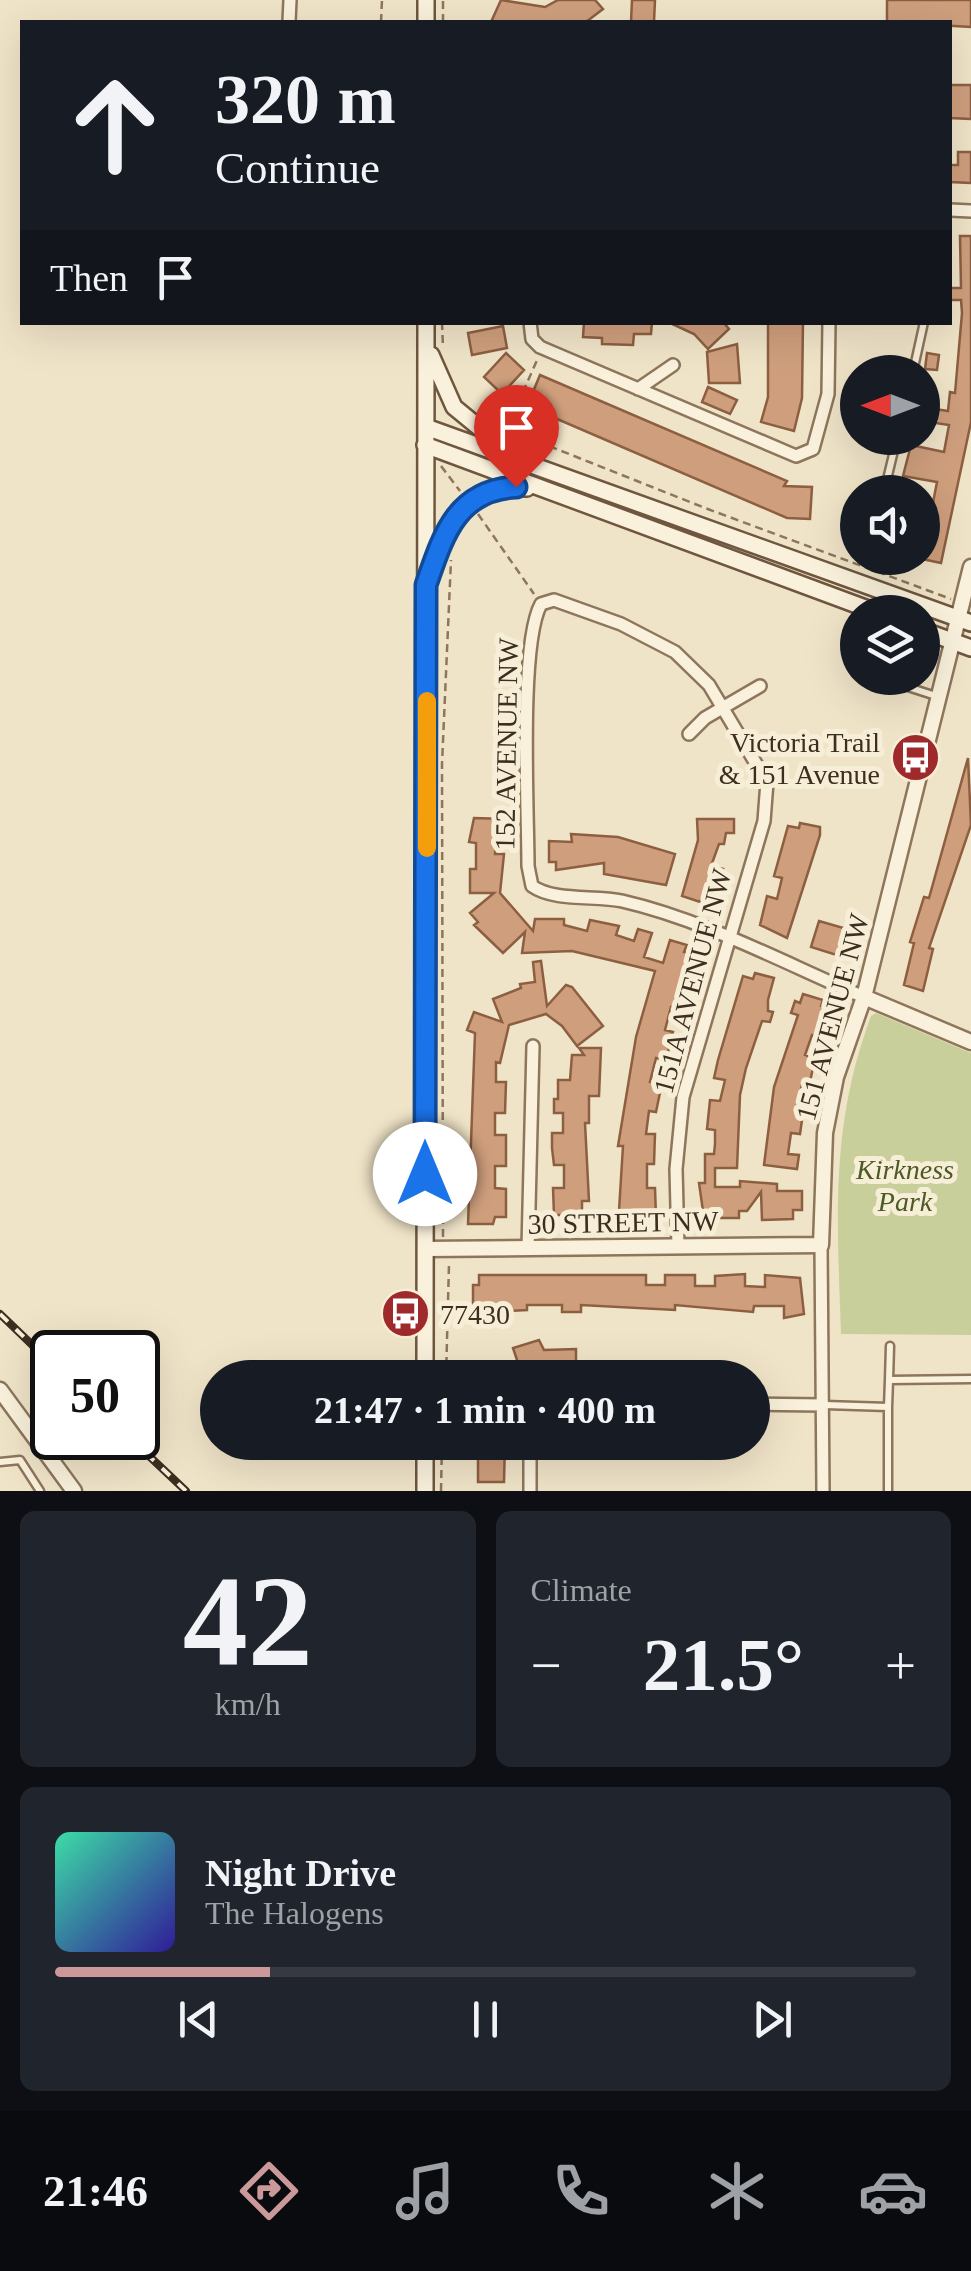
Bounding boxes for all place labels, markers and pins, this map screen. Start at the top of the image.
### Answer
pin [474,385,559,488]
place label: Victoria Trail & 151 Avenue [719,727,880,790]
bus stop icon: Victoria Trail & 151 Avenue [889,732,941,784]
bus stop icon: 77430 [379,1288,431,1340]
place label: 77430 [440,1299,510,1330]

